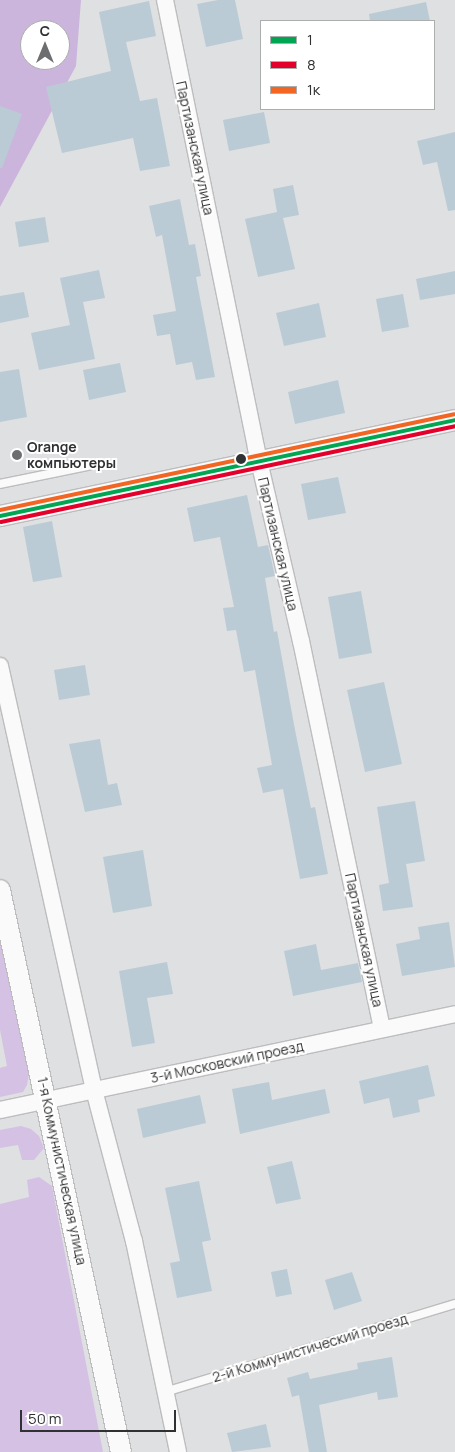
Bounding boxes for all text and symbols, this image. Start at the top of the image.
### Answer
north arrow [20,20,70,70]
legend [260,20,435,110]
text: С [40,21,50,40]
text: 1 [307,29,313,50]
text: 8 [307,54,316,75]
street label: Партизанская улица [173,79,217,217]
text: 1к [307,79,320,100]
place label: Orange компьютеры [27,439,116,472]
marker: Orange компьютеры [11,449,23,461]
unlabelled marker [236,454,246,464]
street label: Партизанская улица [254,476,302,612]
street label: Партизанская улица [342,871,386,1009]
street label: 3-й Московский проезд [149,1038,305,1086]
street label: 1-я Коммунистическая улица [34,1075,90,1267]
street label: 2-й Коммунистический проезд [210,1310,410,1386]
scale bar [22,1400,179,1432]
text: 50 m [28,1408,62,1429]

